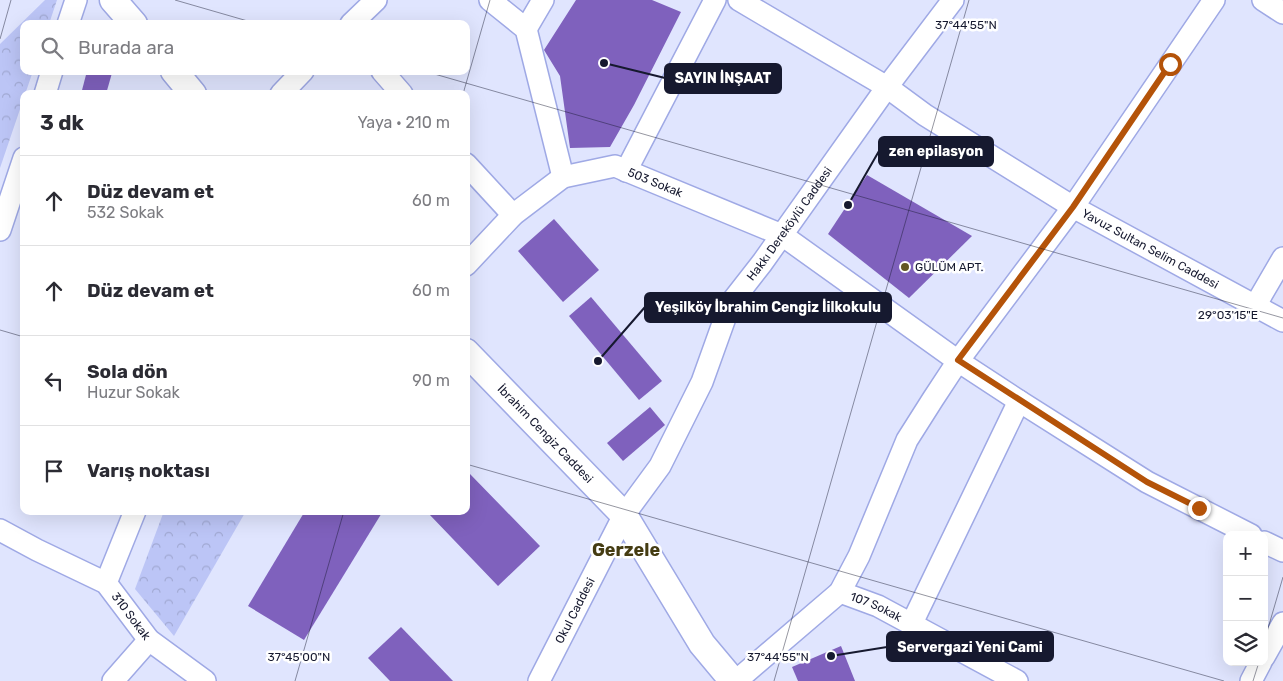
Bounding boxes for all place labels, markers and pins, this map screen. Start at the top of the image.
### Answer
callout: SAYIN İNŞAAT [665,64,781,93]
callout: zen epilasyon [879,137,993,166]
place label: GÜLÜM APT. [915,260,984,274]
marker: GÜLÜM APT. [899,261,911,273]
callout: Yeşilköy İbrahim Cengiz İilkokulu [645,293,891,322]
callout: Servergazi Yeni Cami [887,632,1053,661]

